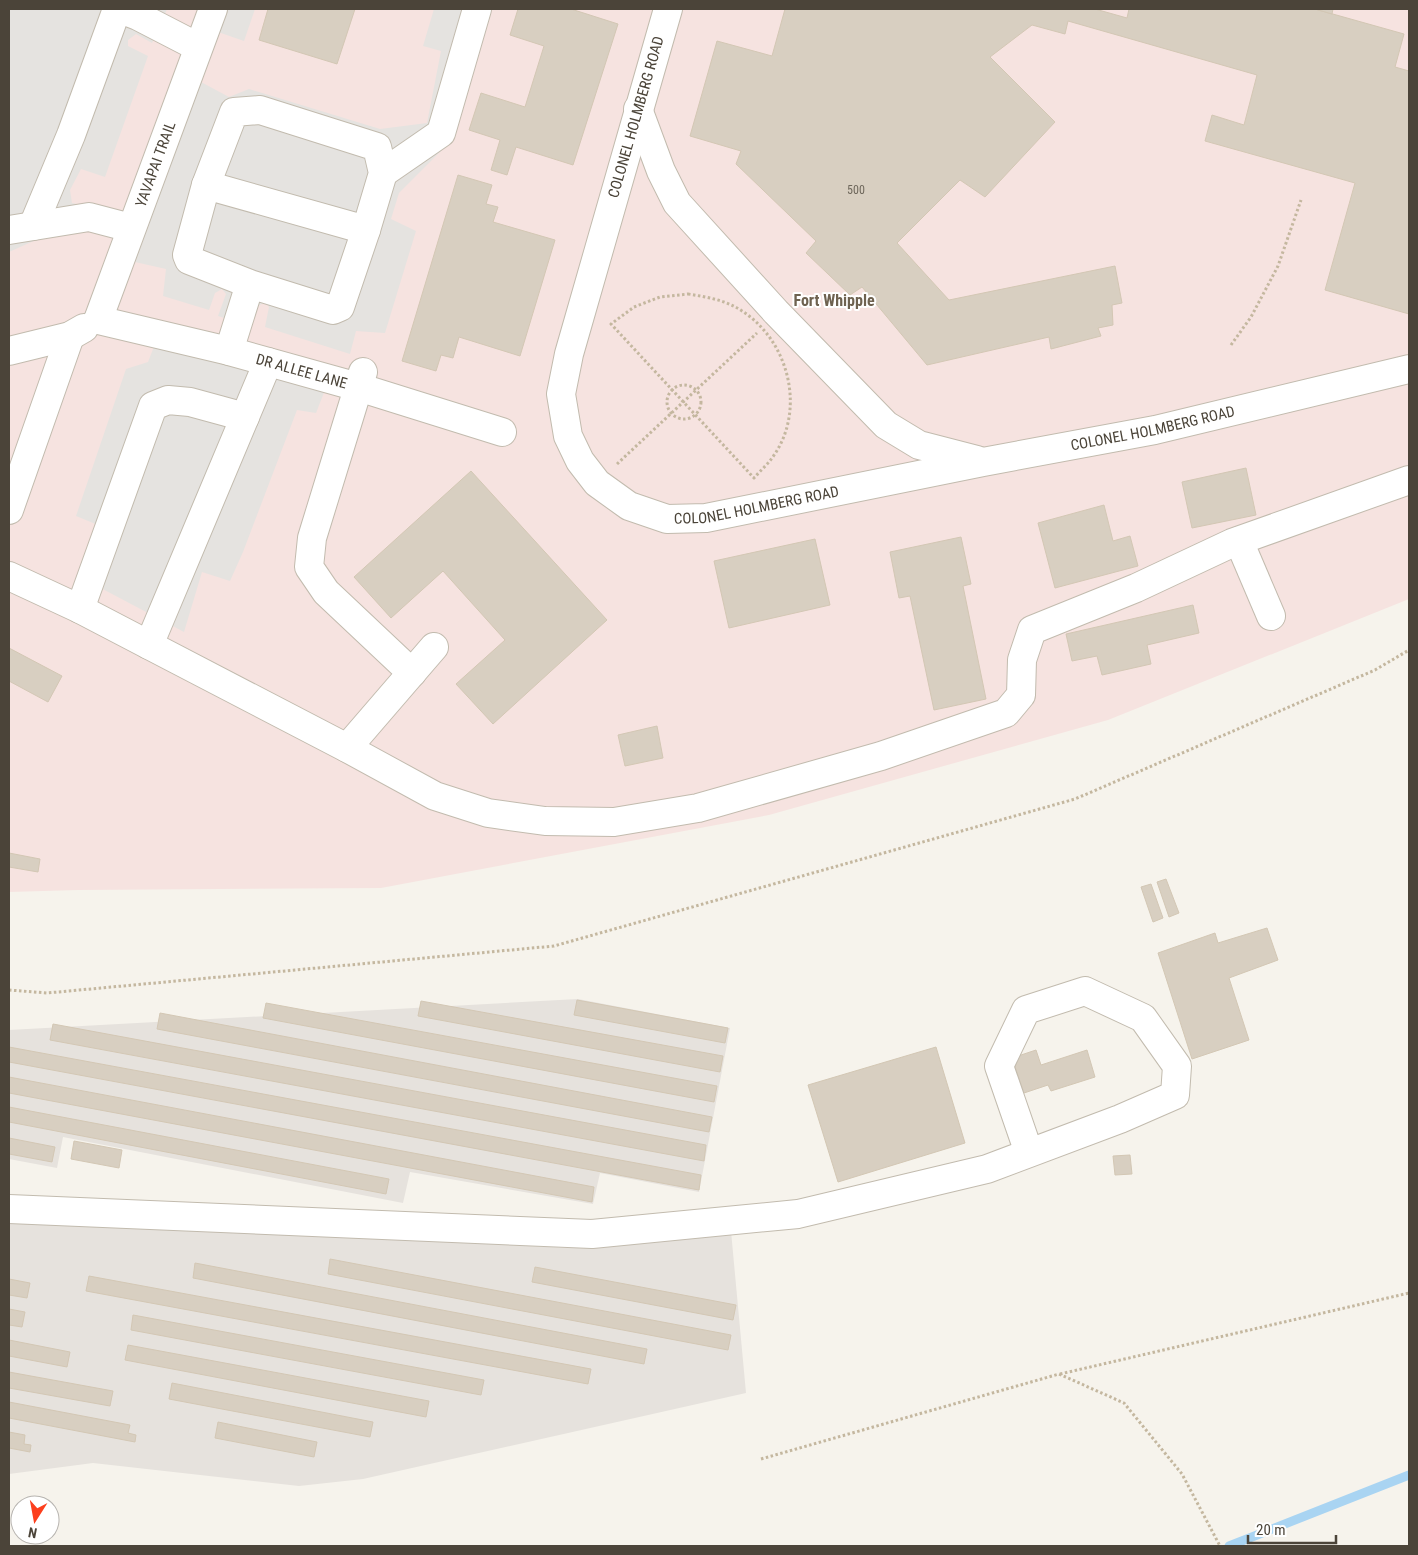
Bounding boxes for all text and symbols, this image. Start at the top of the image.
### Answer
street label: COLONEL HOLMBERG ROAD [604,34,668,200]
street label: YAVAPAI TRAIL [132,119,180,210]
house number: 500 [847,183,865,197]
district label: Fort Whipple [793,291,875,310]
street label: DR ALLEE LANE [254,350,349,393]
street label: COLONEL HOLMBERG ROAD [1069,402,1237,455]
street label: COLONEL HOLMBERG ROAD [674,482,840,528]
north arrow [10,1495,60,1545]
scale bar [1248,1512,1336,1544]
text: 20 m [1256,1521,1286,1539]
text: N [27,1524,38,1541]

